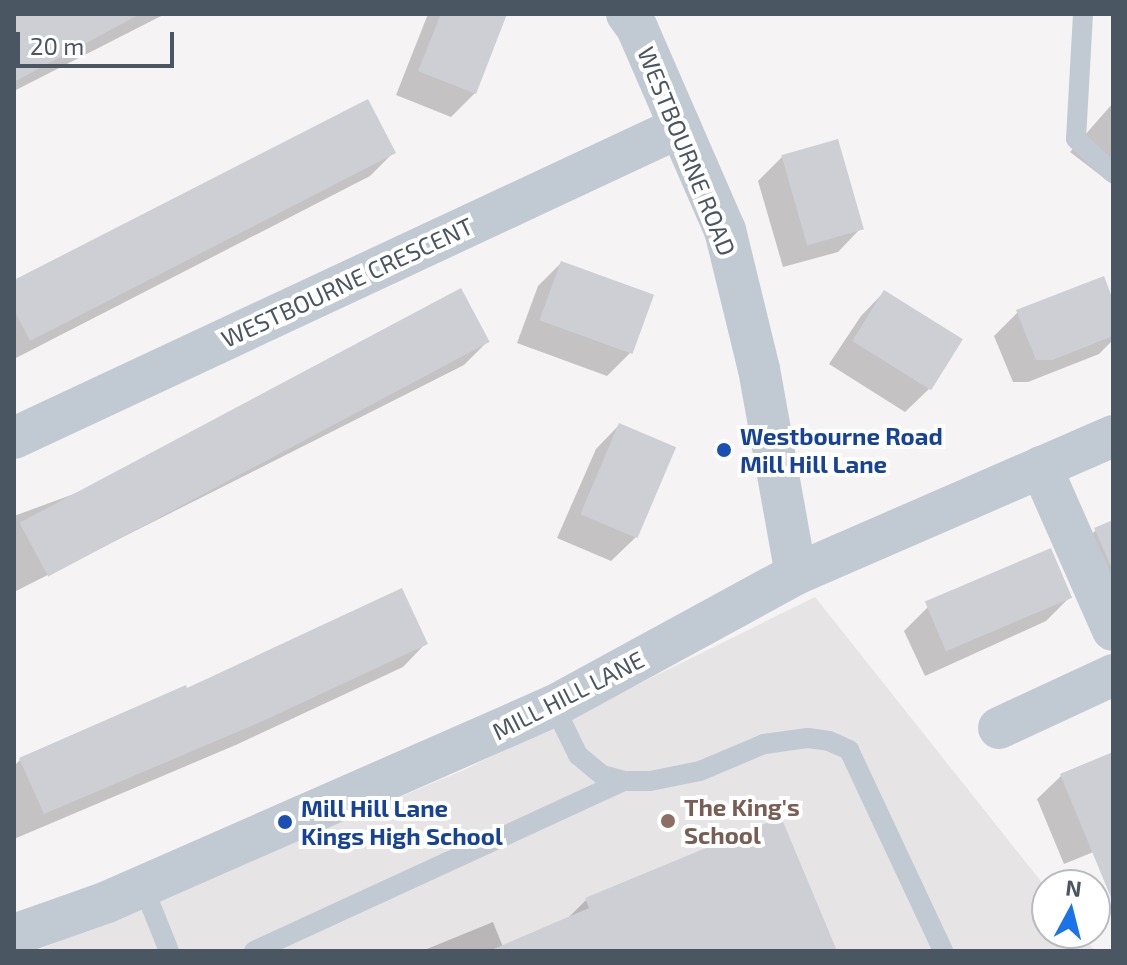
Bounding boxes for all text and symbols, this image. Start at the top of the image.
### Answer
scale bar [20,16,178,66]
text: 20 m [30,31,84,60]
street label: WESTBOURNE ROAD [632,42,742,260]
street label: WESTBOURNE CRESCENT [217,211,477,353]
place label: Westbourne Road Mill Hill Lane [740,422,943,478]
marker: Westbourne Road Mill Hill Lane [715,441,733,459]
street label: MILL HILL LANE [487,644,649,746]
place label: The King's School [684,793,800,849]
place label: Mill Hill Lane Kings High School [301,794,503,850]
marker: The King's School [659,812,677,830]
marker: Mill Hill Lane Kings High School [276,813,294,831]
north arrow [1031,869,1111,949]
text: N [1064,873,1083,901]

